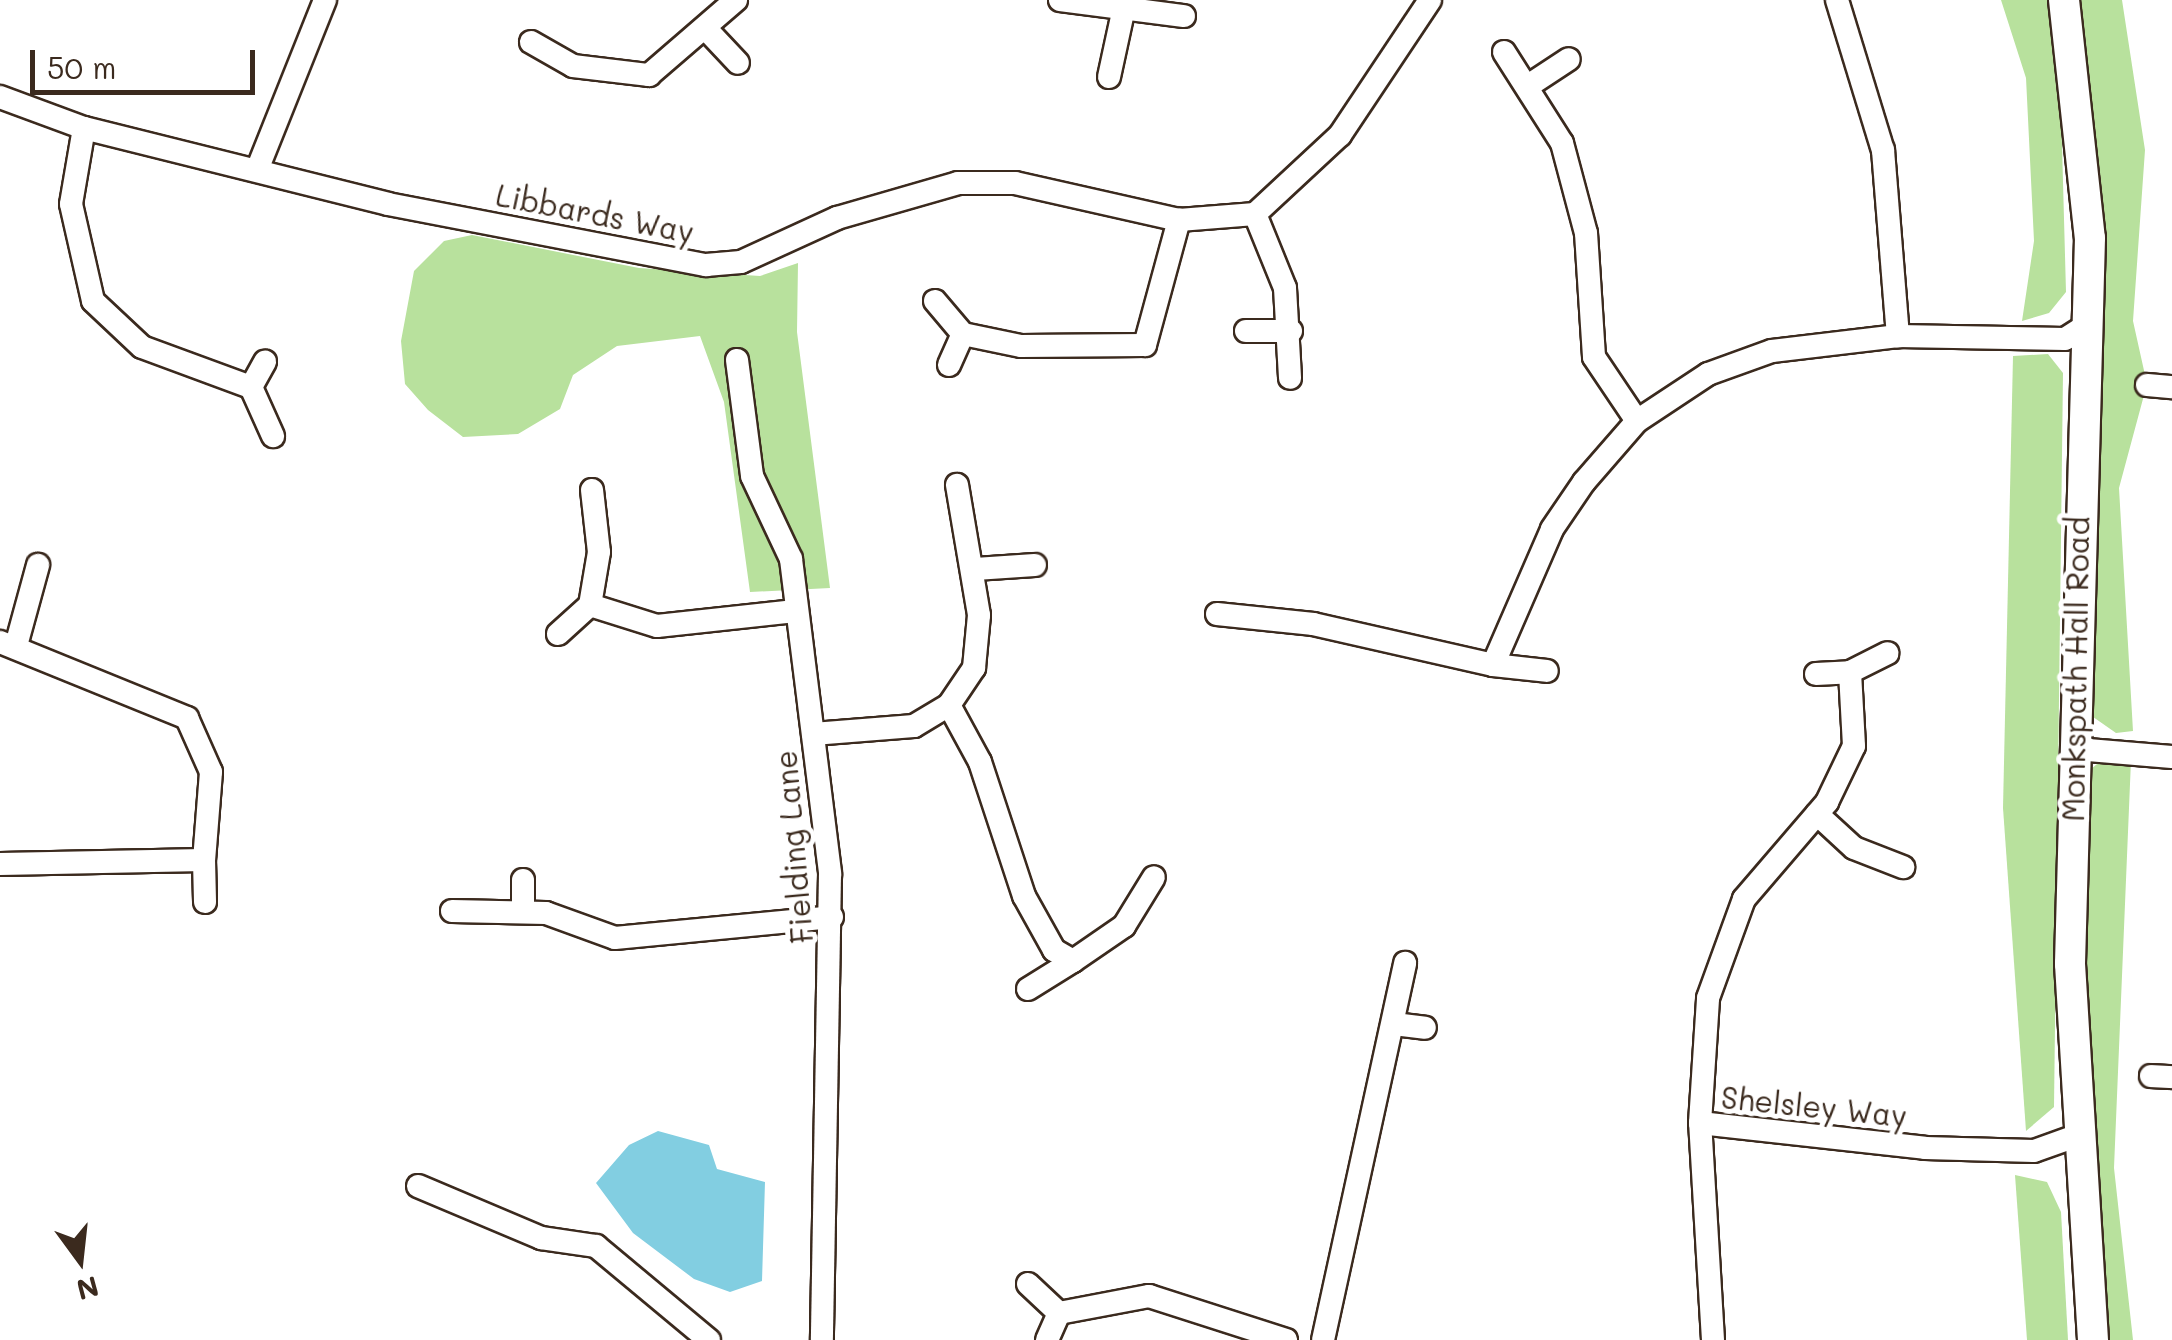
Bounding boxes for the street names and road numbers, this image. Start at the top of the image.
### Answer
street label: Libbards Way [493,176,697,250]
street label: Monkspath Hall Road [2054,516,2096,822]
street label: Fielding Lane [767,749,819,945]
street label: Shelsley Way [1719,1078,1909,1134]

